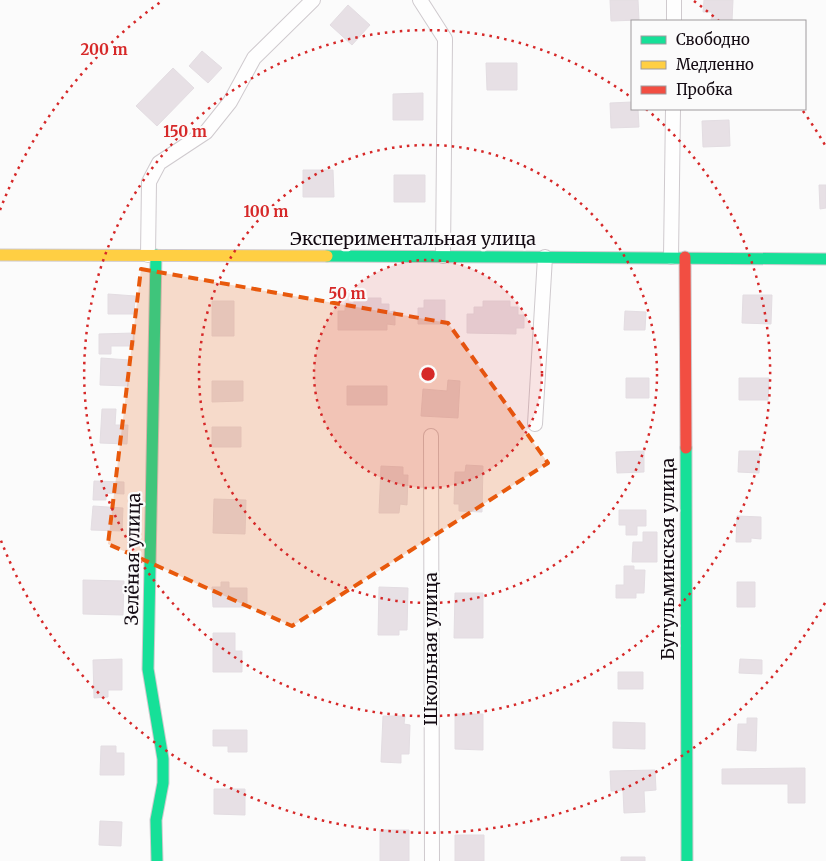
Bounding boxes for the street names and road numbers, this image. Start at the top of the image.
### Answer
street label: Экспериментальная улица [290,227,536,250]
street label: Бугульминская улица [656,457,679,660]
street label: Зелёная улица [120,492,145,626]
street label: Школьная улица [419,572,442,726]

